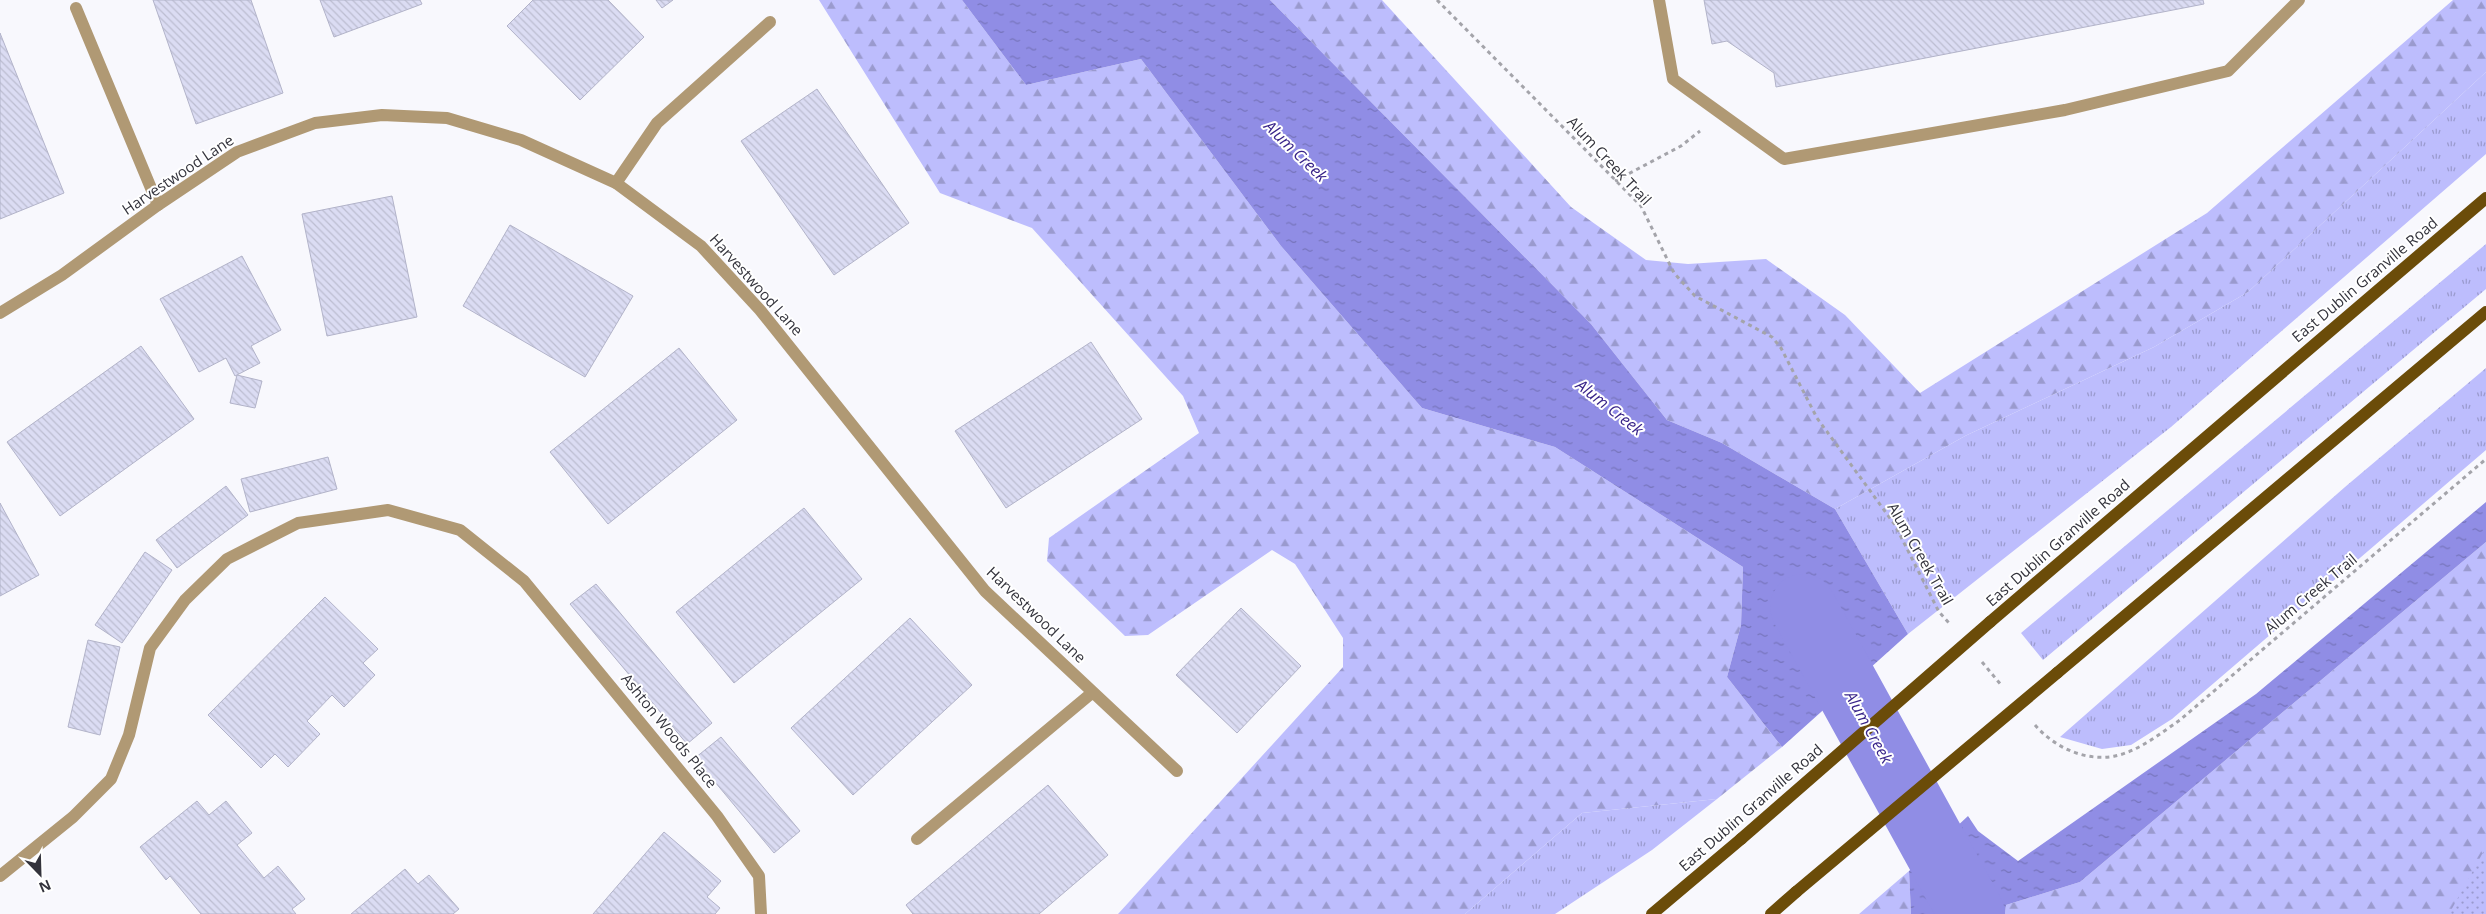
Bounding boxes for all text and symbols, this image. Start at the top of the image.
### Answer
street label: Alum Creek Trail [1563,112,1656,209]
water label: Alum Creek [1259,115,1333,187]
street label: Harvestwood Lane [118,129,237,219]
street label: East Dublin Granville Road [2287,212,2441,346]
street label: Harvestwood Lane [706,229,808,340]
water label: Alum Creek [1571,373,1649,441]
street label: East Dublin Granville Road [1981,474,2134,610]
street label: Alum Creek Trail [1884,499,1958,608]
street label: Alum Creek Trail [2260,549,2361,638]
street label: Harvestwood Lane [983,562,1091,667]
street label: Ashton Woods Place [617,669,722,792]
water label: Alum Creek [1840,686,1899,768]
street label: East Dublin Granville Road [1674,739,1827,875]
north arrow [15,849,65,899]
text: N [36,875,54,897]

